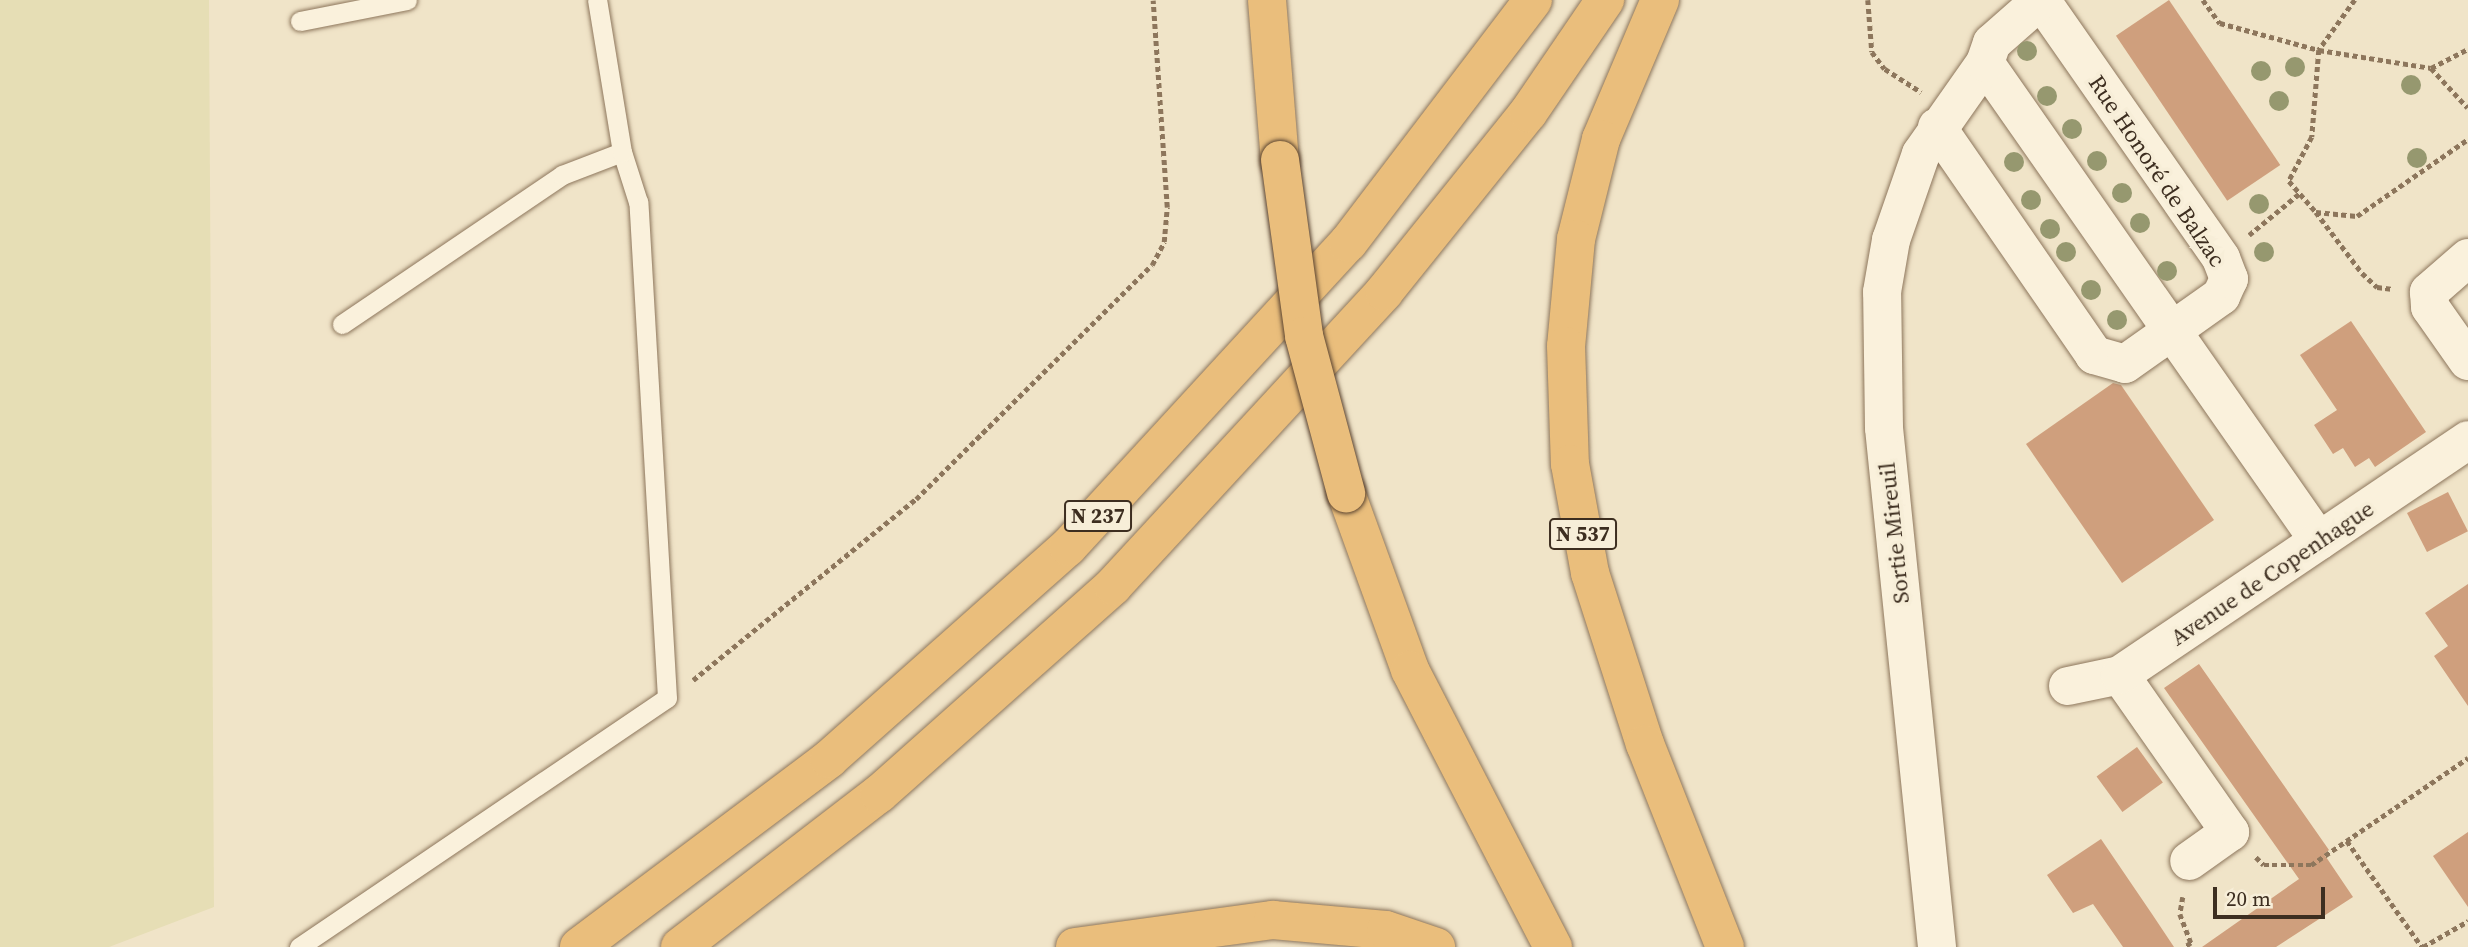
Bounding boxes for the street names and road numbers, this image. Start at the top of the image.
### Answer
street label: Rue Honoré de Balzac [2083,70,2231,272]
street label: Sortie Mireuil [1873,461,1915,605]
street label: Avenue de Copenhague [2165,495,2379,651]
road number: N 237 [1063,498,1133,534]
road number: N 537 [1548,516,1618,552]

